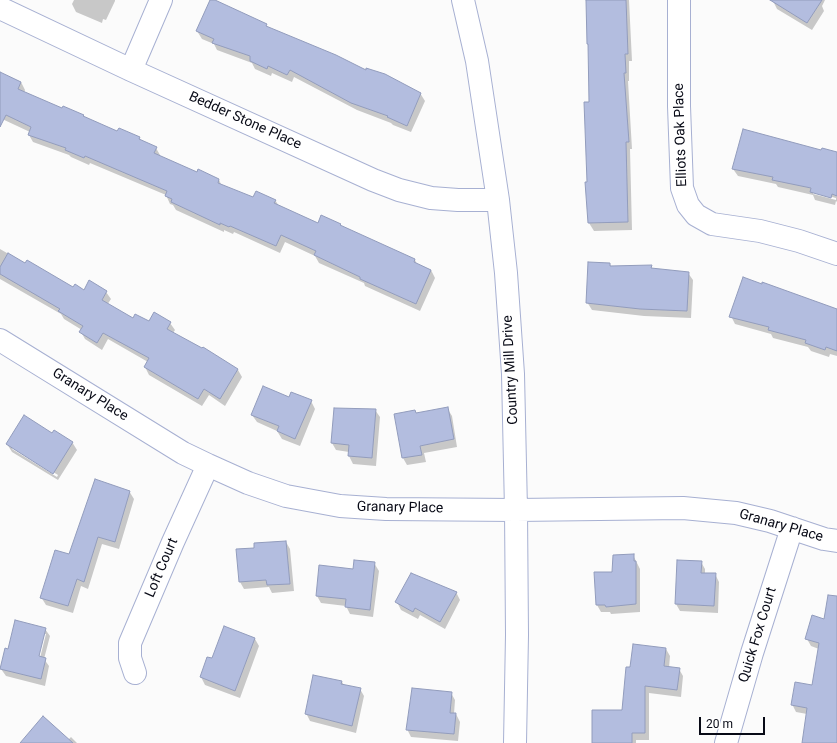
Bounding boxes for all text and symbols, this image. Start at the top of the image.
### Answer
street label: Elliots Oak Place [671,83,691,187]
street label: Bedder Stone Place [186,89,304,153]
street label: Country Mill Drive [500,315,522,425]
street label: Granary Place [49,365,131,425]
street label: Granary Place [357,499,443,517]
street label: Granary Place [737,506,825,546]
street label: Loft Court [142,536,182,600]
street label: Quick Fox Court [735,585,781,685]
scale bar [701,709,767,735]
text: 20 m [706,717,733,731]

